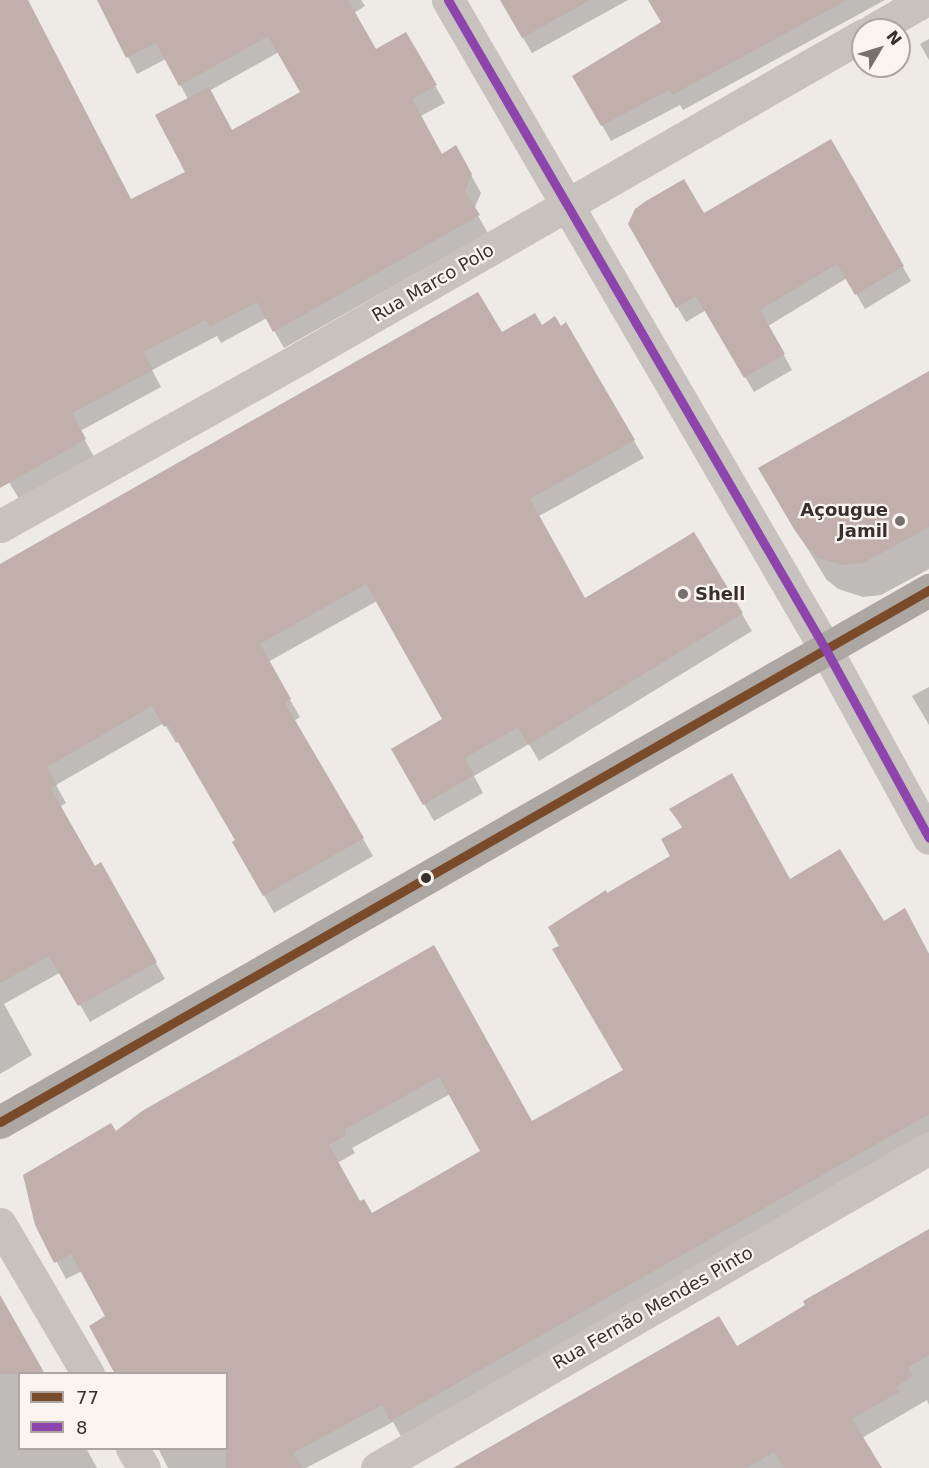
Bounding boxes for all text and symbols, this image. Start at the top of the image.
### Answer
north arrow [851,18,911,78]
text: N [882,27,906,49]
street label: Rua Marco Polo [368,239,498,327]
place label: Açougue Jamil [800,500,888,542]
marker: Açougue Jamil [893,514,907,528]
place label: Shell [695,583,745,605]
marker: Shell [676,587,690,601]
unlabelled marker [420,872,432,884]
street label: Rua Fernão Mendes Pinto [549,1242,757,1374]
legend [18,1372,228,1450]
text: 77 [76,1387,99,1408]
text: 8 [76,1417,87,1438]

